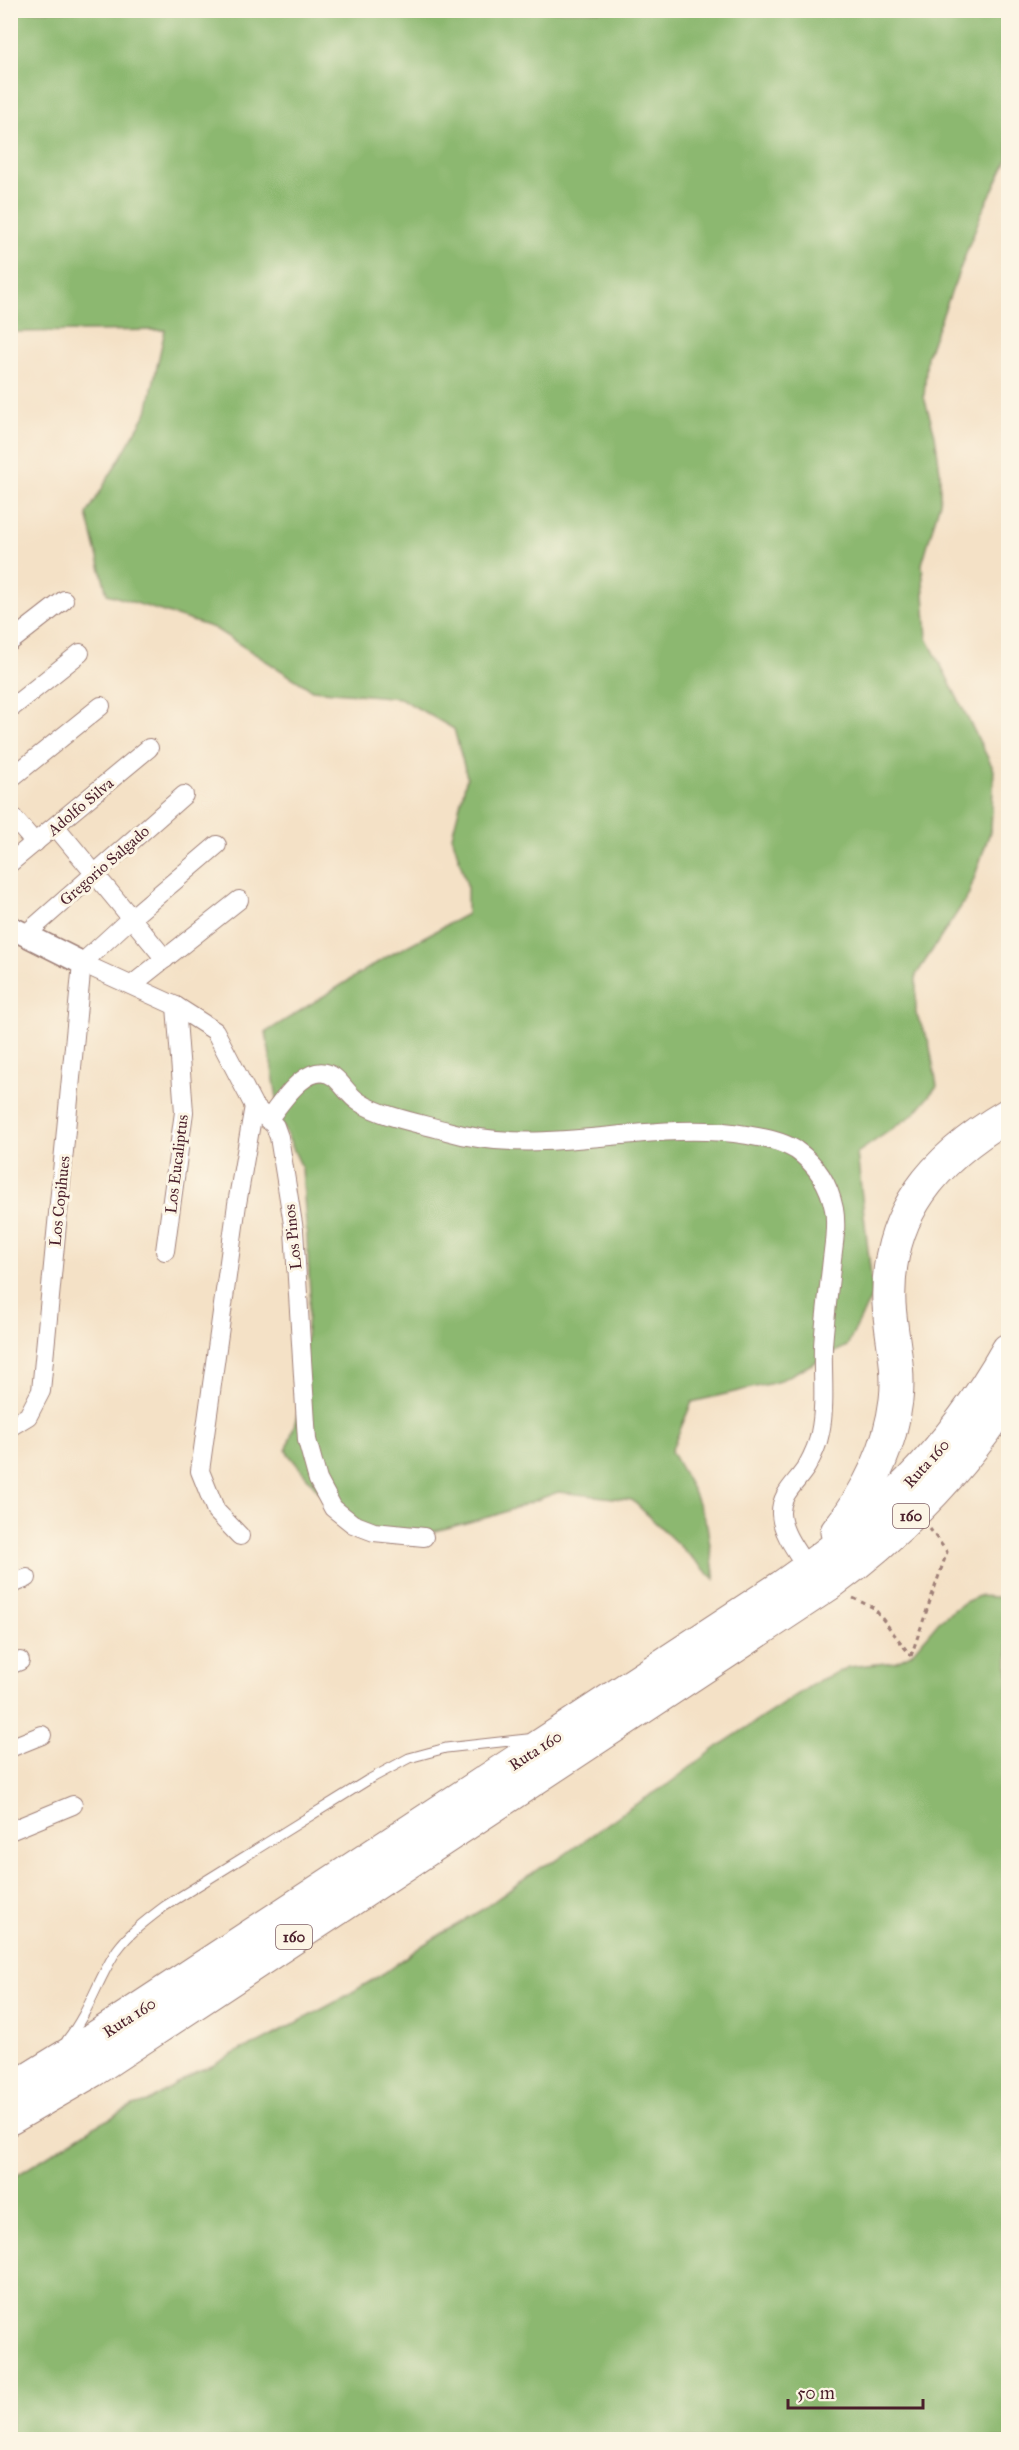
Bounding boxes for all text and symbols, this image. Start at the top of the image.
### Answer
street label: Adolfo Silva [43,773,117,840]
street label: Gregorio Salgado [56,821,154,910]
street label: Los Eucaliptus [161,1113,192,1215]
street label: Los Copihues [45,1155,74,1247]
street label: Los Pinos [280,1203,305,1271]
street label: Ruta 160 [899,1435,953,1492]
road number: 160 [893,1504,929,1528]
street label: Ruta 160 [505,1726,565,1775]
road number: 160 [276,1925,312,1949]
street label: Ruta 160 [99,1993,159,2042]
scale bar [788,2372,923,2410]
text: 50 m [797,2382,835,2404]

